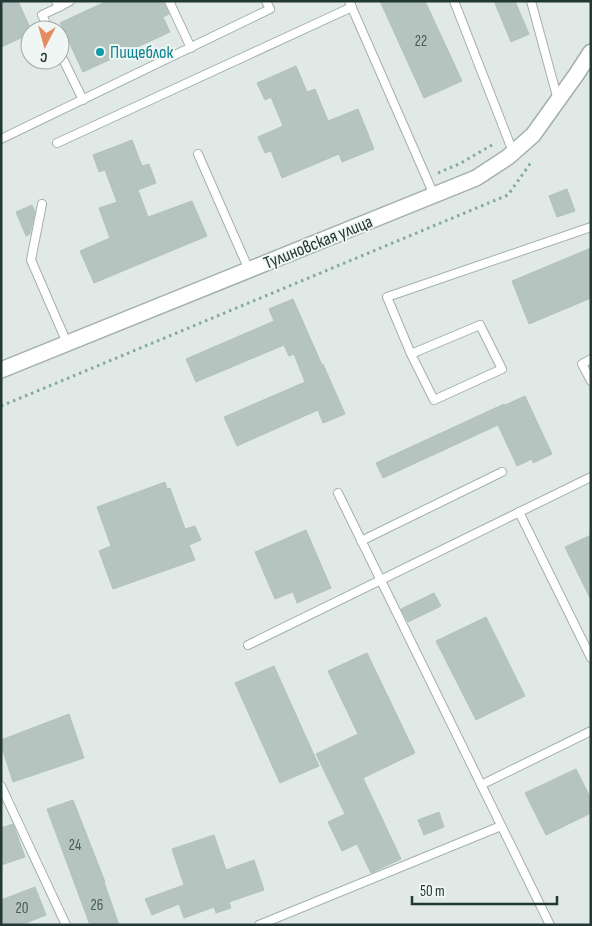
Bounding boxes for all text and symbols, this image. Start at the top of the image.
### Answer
north arrow [20,20,70,70]
house number: 22 [415,32,427,51]
place label: Пищеблок [110,42,174,63]
marker: Пищеблок [94,46,106,58]
text: С [39,49,48,66]
street label: Тулиновская улица [261,211,376,274]
house number: 24 [69,836,81,855]
scale bar [412,874,557,906]
text: 50 m [420,882,445,901]
house number: 26 [91,896,103,915]
house number: 20 [16,899,28,918]

